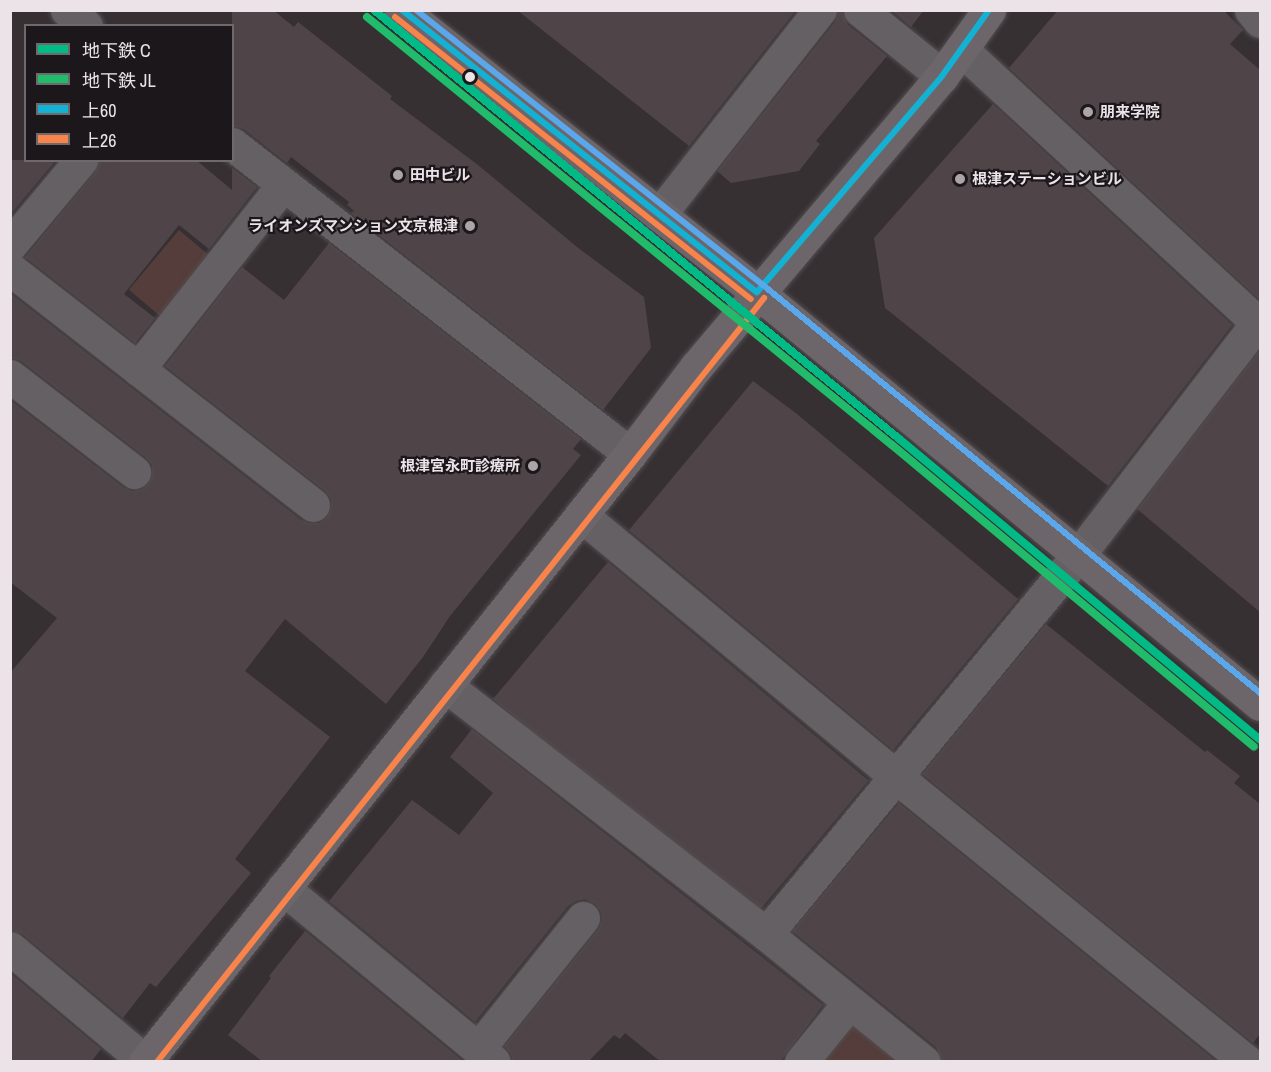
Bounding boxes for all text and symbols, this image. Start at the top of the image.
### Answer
legend [24,24,234,162]
text: 地下鉄 C [82,38,151,63]
text: 地下鉄 JL [82,68,156,93]
unlabelled marker [464,71,476,83]
text: 上60 [82,98,116,123]
place label: 朋来学院 [1100,103,1160,121]
marker: 朋来学院 [1081,105,1095,119]
text: 上26 [82,128,116,153]
place label: 田中ビル [410,166,470,184]
marker: 田中ビル [391,168,405,182]
place label: 根津ステーションビル [972,170,1122,188]
marker: 根津ステーションビル [953,172,967,186]
place label: ライオンズマンション文京根津 [248,217,458,235]
marker: ライオンズマンション文京根津 [463,219,477,233]
place label: 根津宮永町診療所 [400,457,520,475]
marker: 根津宮永町診療所 [524,457,542,475]

